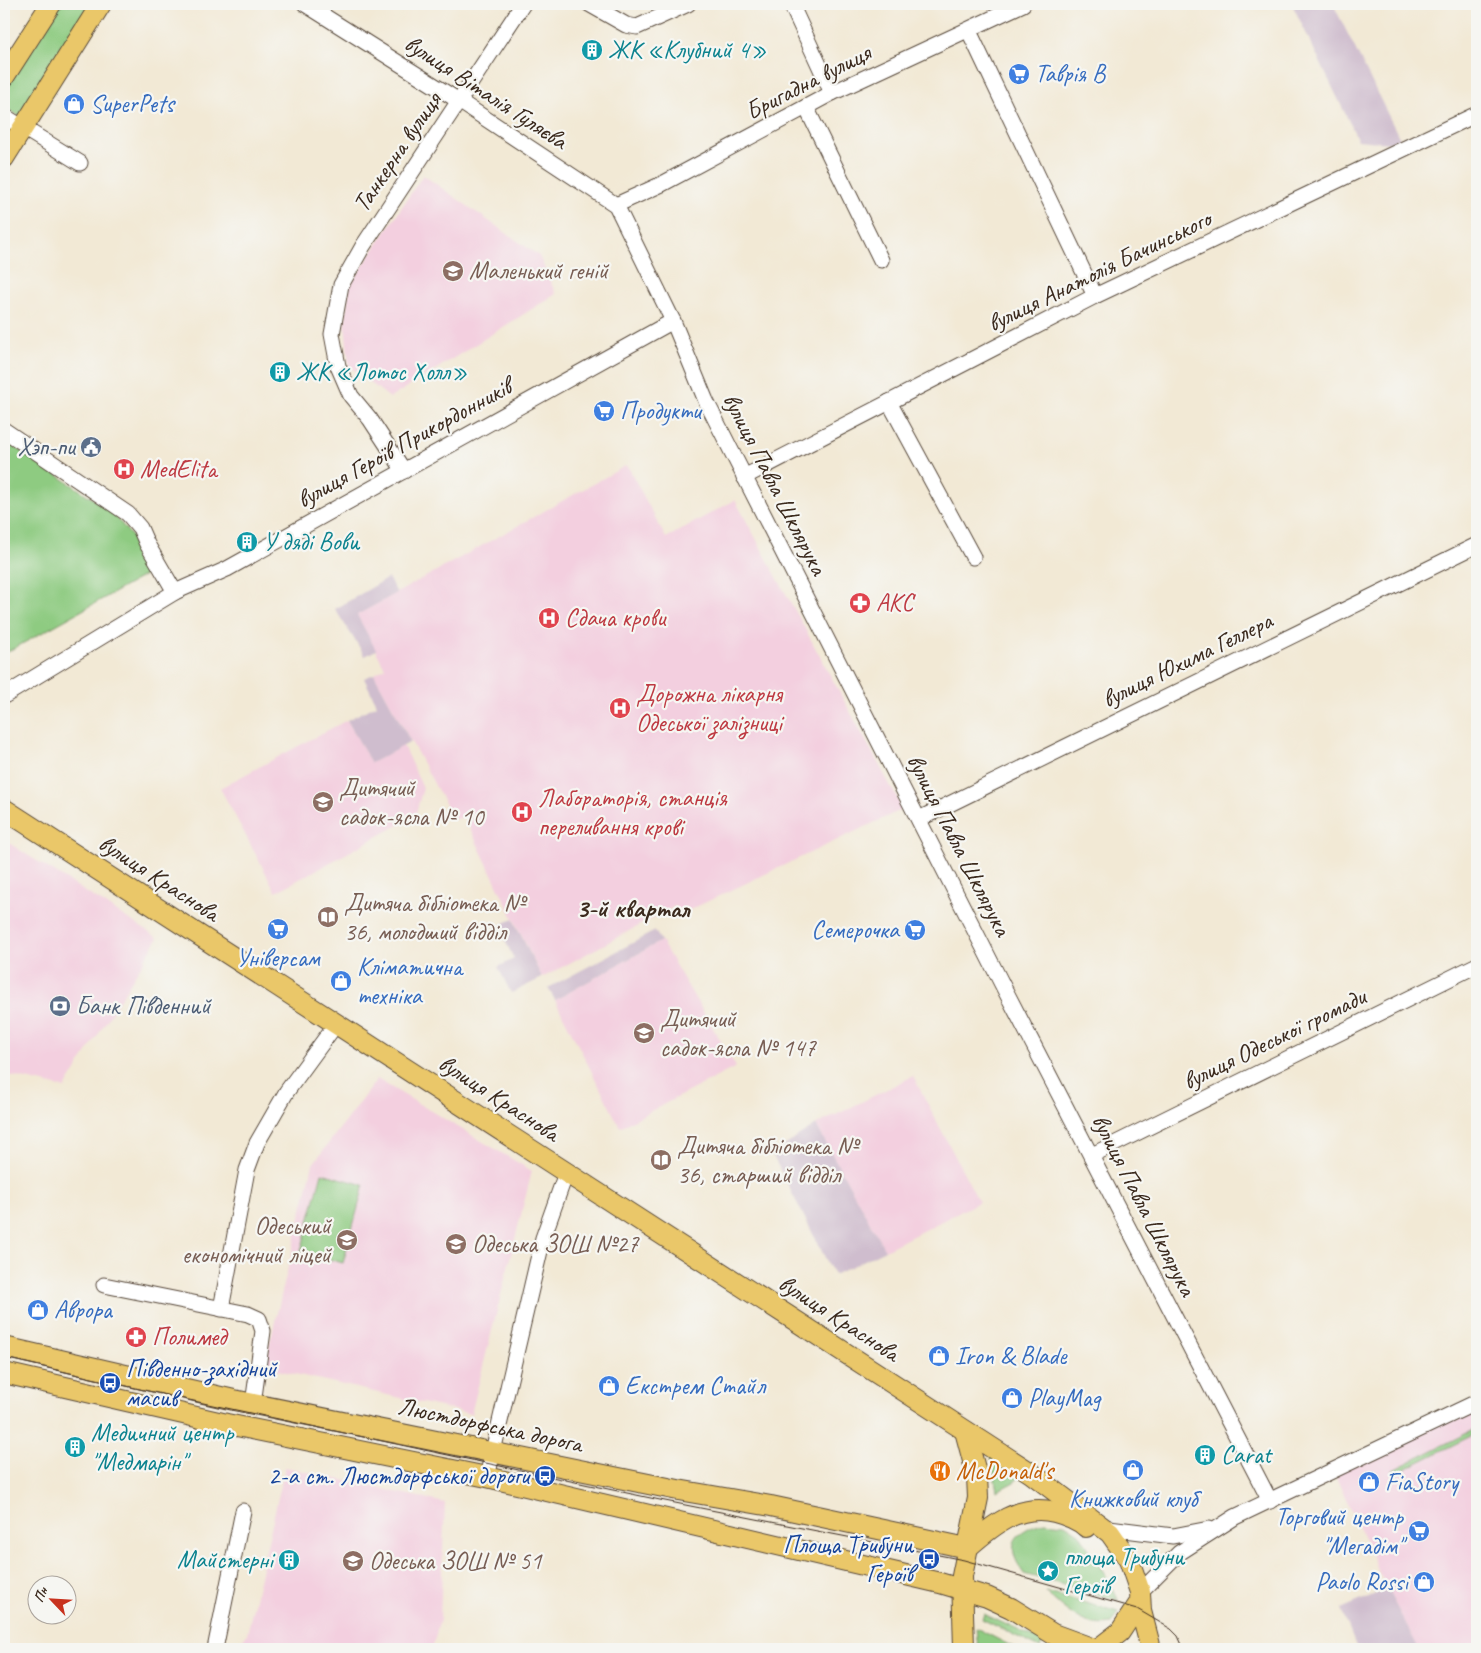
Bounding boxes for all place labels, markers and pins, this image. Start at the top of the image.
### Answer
place label: ЖК «Клубний 4» [608,34,767,66]
building icon: ЖК «Клубний 4» [580,38,604,62]
place label: Таврія В [1035,58,1107,90]
supermarket icon: Таврія В [1007,62,1031,86]
place label: SuperPets [90,88,176,120]
shop icon: SuperPets [62,92,86,116]
place label: Маленький геній [469,255,610,287]
school or university icon: Маленький геній [441,259,465,283]
place label: ЖК «Лотос Холл» [296,356,468,388]
building icon: ЖК «Лотос Холл» [268,360,292,384]
place label: Продукти [620,395,703,427]
supermarket icon: Продукти [592,399,616,423]
place label: Хэп-пи [18,431,77,463]
public building icon: Хэп-пи [79,435,103,459]
place label: MedElita [140,453,219,485]
hospital icon: MedElita [112,457,136,481]
place label: У дяді Вови [263,526,361,558]
building icon: У дяді Вови [235,530,259,554]
place label: АКС [876,587,916,619]
pharmacy icon: АКС [848,591,872,615]
place label: Сдача крови [565,602,667,634]
hospital icon: Сдача крови [537,606,561,630]
place label: Дорожна лікарня Одеської залізниці [636,678,785,740]
hospital icon: Дорожна лікарня Одеської залізниці [608,696,632,720]
place label: Дитячий садок-ясла № 10 [339,772,485,833]
place label: Лабораторія, станція переливання крові [538,782,728,843]
school or university icon: Дитячий садок-ясла № 10 [311,790,335,814]
hospital icon: Лабораторія, станція переливання крові [510,800,534,824]
place label: Дитяча бібліотека № 36, молодший відділ [344,887,528,948]
library icon: Дитяча бібліотека № 36, молодший відділ [316,905,340,929]
place label: Семерочка [811,914,901,946]
supermarket icon: Універсам [266,917,290,941]
supermarket icon: Семерочка [903,918,927,942]
place label: Універсам [236,942,321,974]
place label: Кліматична техніка [357,951,465,1012]
shop icon: Кліматична техніка [329,969,353,993]
place label: Банк Південний [76,990,212,1022]
bank icon: Банк Південний [48,994,72,1018]
place label: Дитячий садок-ясла № 147 [660,1003,817,1064]
school or university icon: Дитячий садок-ясла № 147 [632,1021,656,1045]
place label: Дитяча бібліотека № 36, старший відділ [677,1130,861,1191]
library icon: Дитяча бібліотека № 36, старший відділ [649,1148,673,1172]
place label: Одеський економічний ліцей [182,1210,333,1271]
school or university icon: Одеський економічний ліцей [335,1228,359,1252]
place label: Одеська ЗОШ №27 [472,1228,640,1260]
school or university icon: Одеська ЗОШ №27 [444,1232,468,1256]
place label: Аврора [54,1294,114,1326]
shop icon: Аврора [26,1298,50,1322]
place label: Полимед [152,1321,229,1353]
pharmacy icon: Полимед [124,1325,148,1349]
place label: Iron & Blade [955,1340,1068,1372]
shop icon: Iron & Blade [927,1344,951,1368]
place label: Південно-західний масив [126,1353,278,1414]
place label: Екстрем Стайл [625,1370,767,1402]
bus stop icon: Південно-західний масив [98,1371,122,1395]
shop icon: Екстрем Стайл [597,1374,621,1398]
place label: PlayMag [1028,1382,1103,1414]
shop icon: PlayMag [1000,1386,1024,1410]
place label: Медичний центр "Медмарін" [91,1417,235,1478]
building icon: Медичний центр "Медмарін" [63,1435,87,1459]
place label: Carat [1221,1439,1274,1471]
building icon: Carat [1193,1443,1217,1467]
place label: McDonald's [956,1455,1055,1487]
shop icon: Книжковий клуб [1121,1458,1145,1482]
restaurant icon: McDonald's [928,1459,952,1483]
place label: 2-а ст. Люстдорфської дороги [268,1460,531,1492]
bus stop icon: 2-а ст. Люстдорфської дороги [533,1464,557,1488]
place label: FiaStory [1385,1466,1461,1498]
shop icon: FiaStory [1357,1470,1381,1494]
place label: Книжковий клуб [1069,1483,1203,1515]
place label: Торговий центр "Мегадім" [1275,1501,1408,1562]
supermarket icon: Торговий центр "Мегадім" [1407,1519,1431,1543]
place label: Площа Трибуни Героїв [783,1529,919,1590]
place label: площа Трибуни Героїв [1064,1541,1186,1602]
place label: Майстерні [177,1544,276,1576]
place label: Одеська ЗОШ № 51 [369,1545,543,1577]
bus stop icon: Площа Трибуни Героїв [917,1547,941,1571]
building icon: Майстерні [277,1548,301,1572]
school or university icon: Одеська ЗОШ № 51 [341,1549,365,1573]
place icon: площа Трибуни Героїв [1036,1559,1060,1583]
place label: Paolo Rossi [1316,1566,1411,1598]
shop icon: Paolo Rossi [1412,1570,1436,1594]

